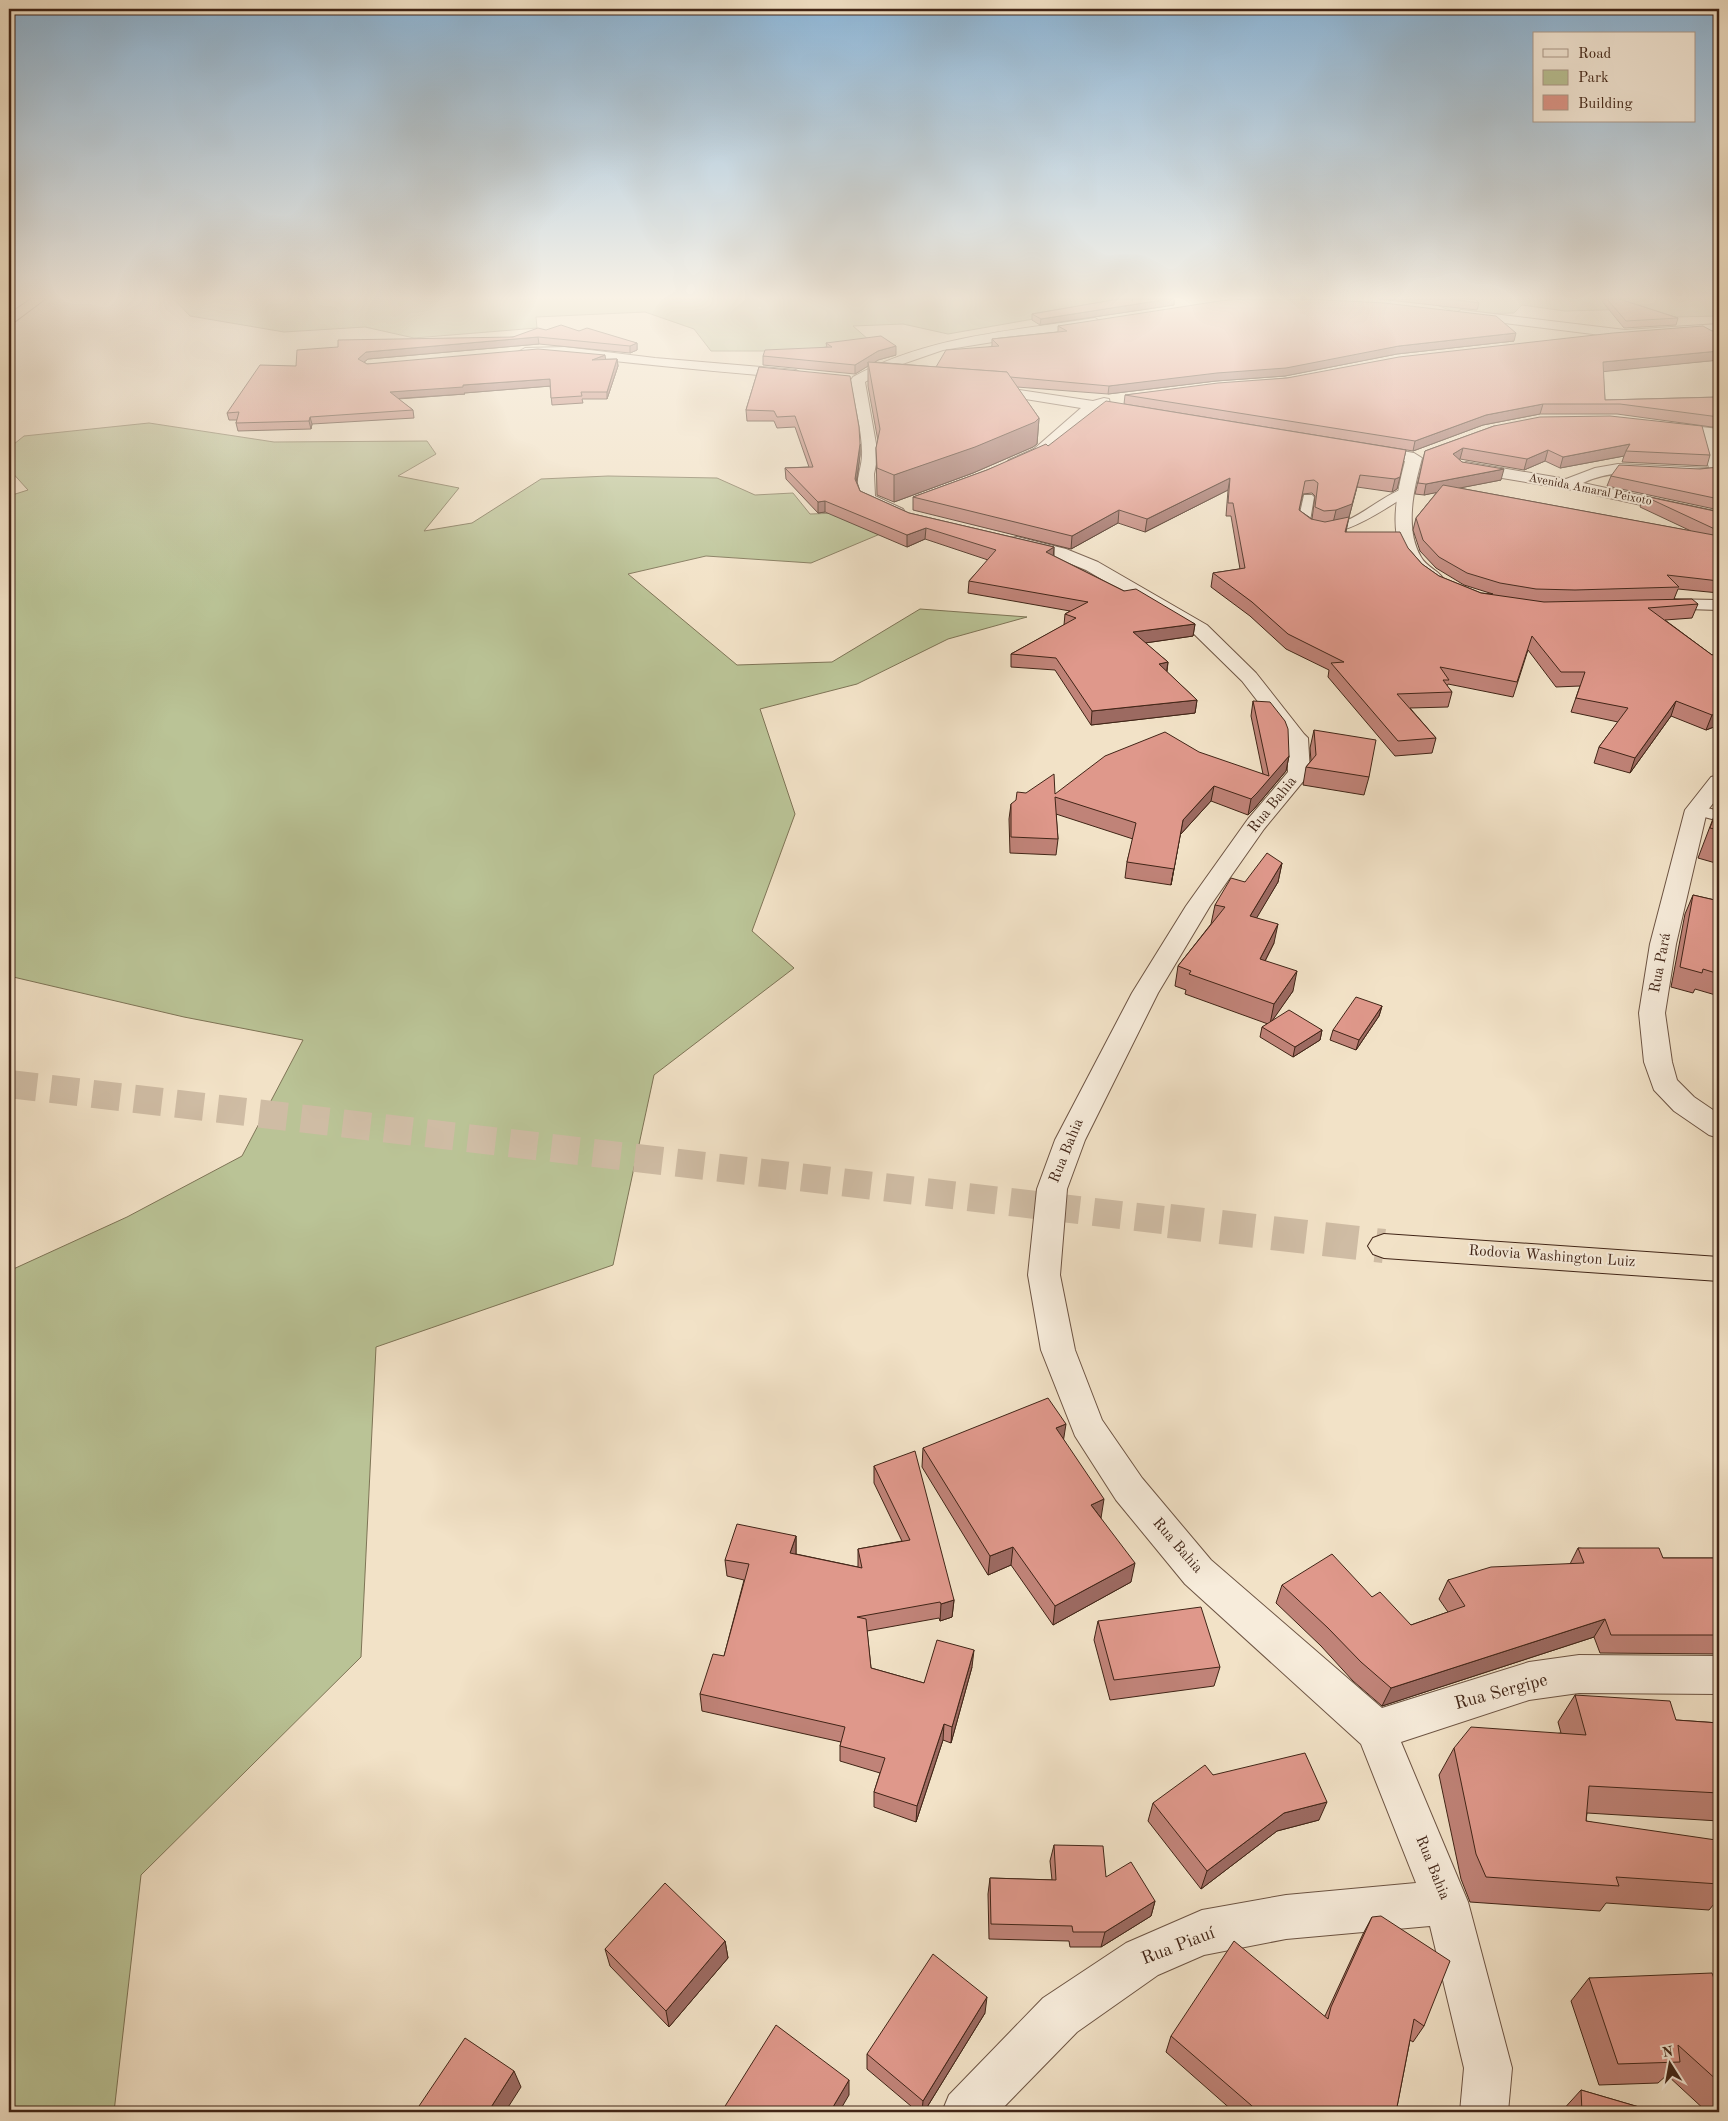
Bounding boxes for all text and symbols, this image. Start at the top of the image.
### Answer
legend [1533,32,1696,122]
text: Road [1578,47,1612,62]
text: Park [1578,71,1609,86]
text: Building [1578,97,1633,112]
street label: Avenida Amaral Peixoto [1527,472,1653,508]
street label: Rua Bahia [1246,774,1301,836]
street label: Rua Pará [1648,931,1674,994]
street label: Rua Bahia [1047,1116,1087,1185]
street label: Rodovia Washington Luiz [1468,1244,1636,1270]
street label: Rua Bahia [1149,1516,1205,1577]
street label: Rua Sergipe [1453,1671,1549,1713]
street label: Rua Bahia [1412,1834,1452,1903]
street label: Rua Piauí [1139,1924,1217,1968]
north arrow [1646,2038,1696,2088]
text: N [1661,2044,1675,2060]

